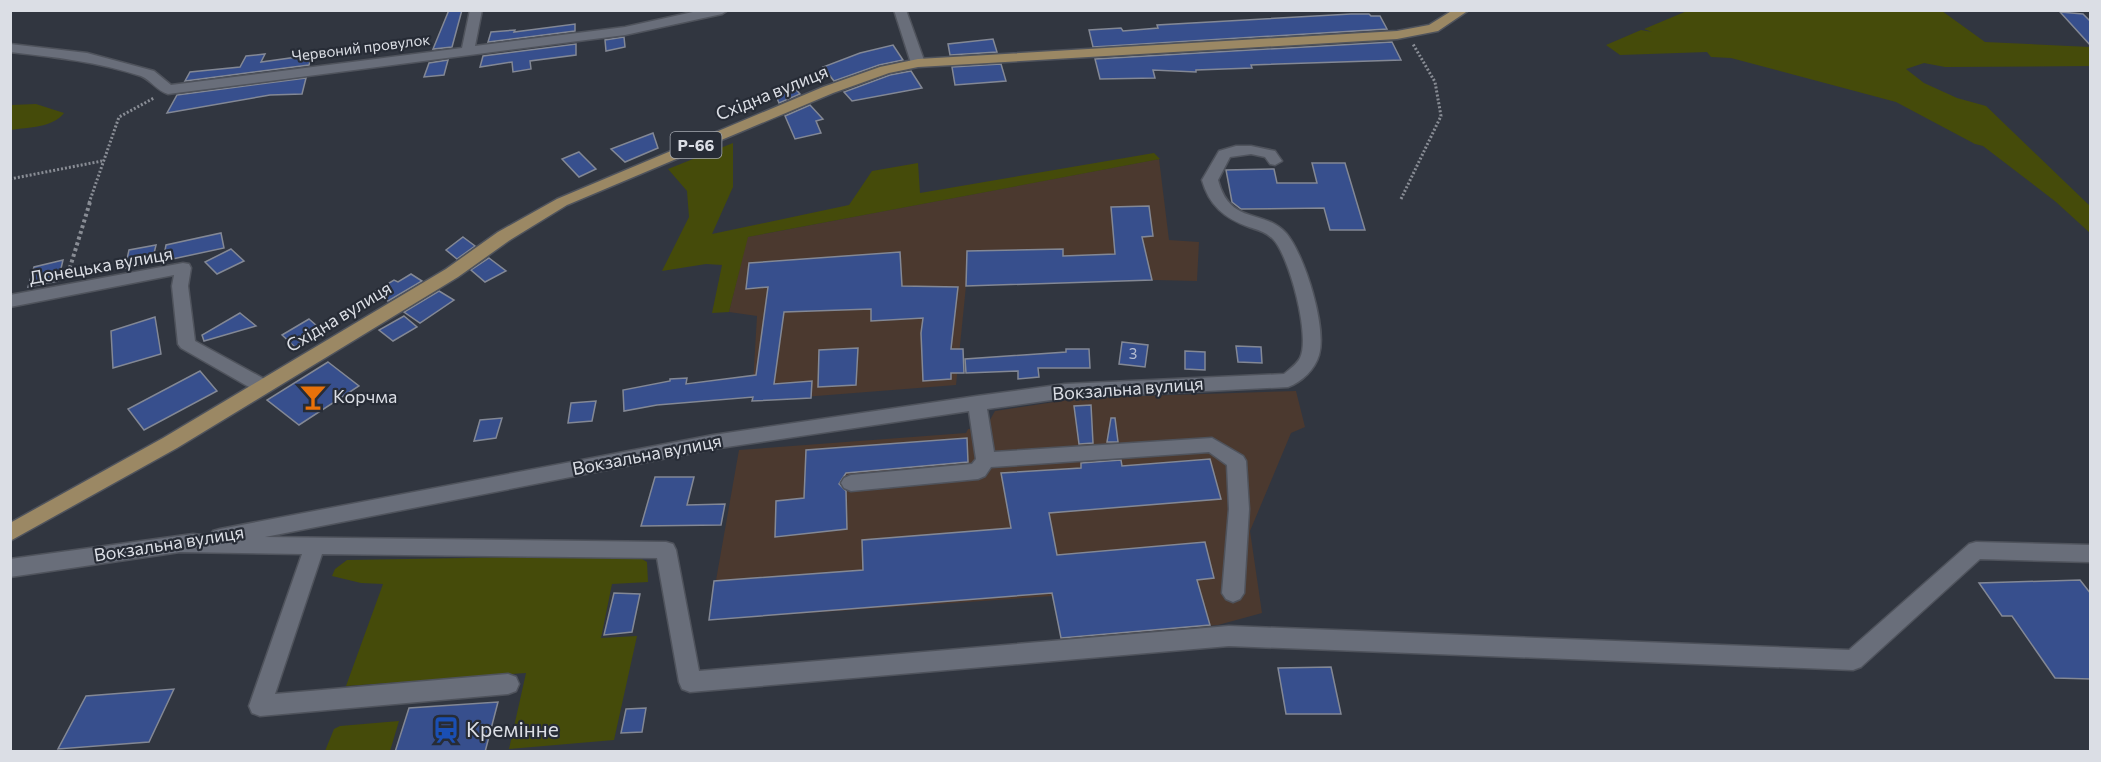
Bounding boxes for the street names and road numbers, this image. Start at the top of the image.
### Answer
street label: Червоний провулок [291,30,431,64]
street label: Східна вулиця [712,60,831,125]
road number: Р-66 [670,132,722,158]
street label: Донецька вулиця [27,242,174,288]
street label: Східна вулиця [282,276,395,356]
street label: Вокзальна вулиця [1052,372,1204,404]
street label: Вокзальна вулиця [570,429,723,479]
street label: Вокзальна вулиця [92,520,245,566]

